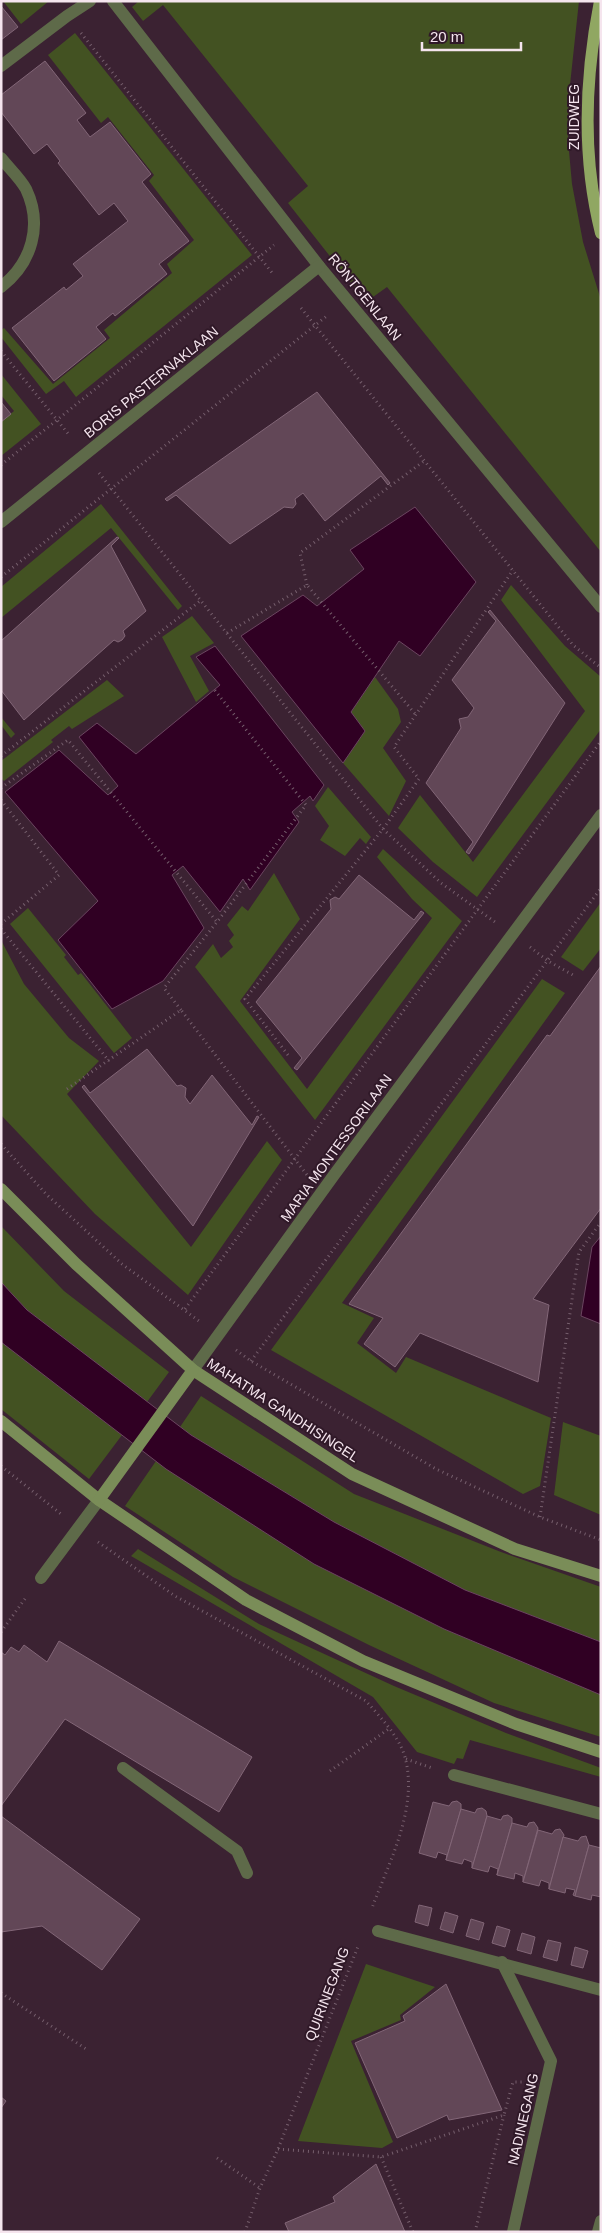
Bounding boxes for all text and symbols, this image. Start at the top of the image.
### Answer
scale bar [422,20,521,52]
text: 20 m [430,28,463,45]
street label: ZUIDWEG [566,84,582,150]
street label: RÖNTGENLAAN [325,250,406,343]
street label: BORIS PASTERNAKLAAN [81,323,221,441]
street label: MARIA MONTESSORILAAN [277,1071,395,1225]
street label: MAHATMA GANDHISINGEL [204,1355,362,1465]
street label: QUIRINEGANG [302,1945,352,2043]
street label: NADINEGANG [505,2071,541,2167]

